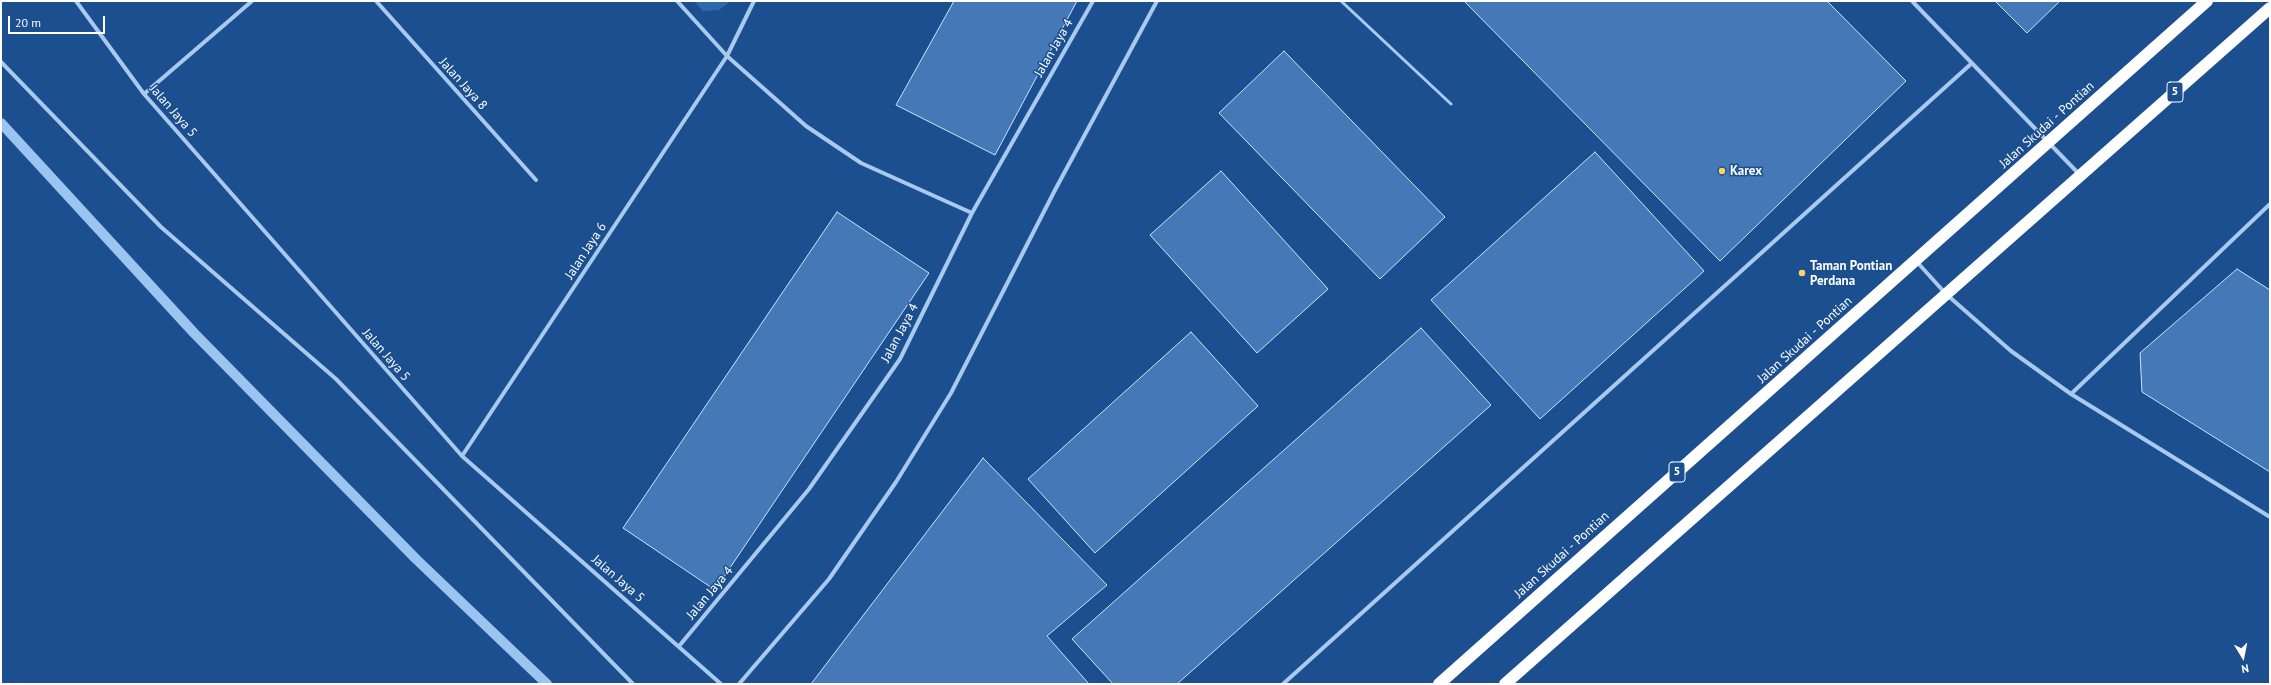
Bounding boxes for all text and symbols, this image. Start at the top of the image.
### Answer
scale bar [10,8,107,34]
text: 20 m [15,15,41,30]
street label: Jalan Jaya 4 [1031,16,1077,80]
street label: Jalan Jaya 8 [436,55,490,113]
street label: Jalan Skudai - Pontian [1996,78,2098,172]
street label: Jalan Jaya 5 [146,82,200,140]
road number: 5 [2167,82,2183,102]
place label: Karex [1730,163,1762,179]
marker: Karex [1717,166,1727,176]
street label: Jalan Jaya 6 [562,220,610,282]
place label: Taman Pontian Perdana [1810,258,1892,289]
marker: Taman Pontian Perdana [1797,268,1807,278]
street label: Jalan Skudai - Pontian [1754,293,1856,387]
street label: Jalan Jaya 4 [878,301,922,365]
street label: Jalan Jaya 5 [359,326,413,384]
road number: 5 [1669,462,1685,482]
street label: Jalan Skudai - Pontian [1511,508,1613,602]
street label: Jalan Jaya 5 [589,552,647,606]
street label: Jalan Jaya 4 [683,563,737,623]
north arrow [2223,637,2263,677]
text: N [2240,661,2250,676]

